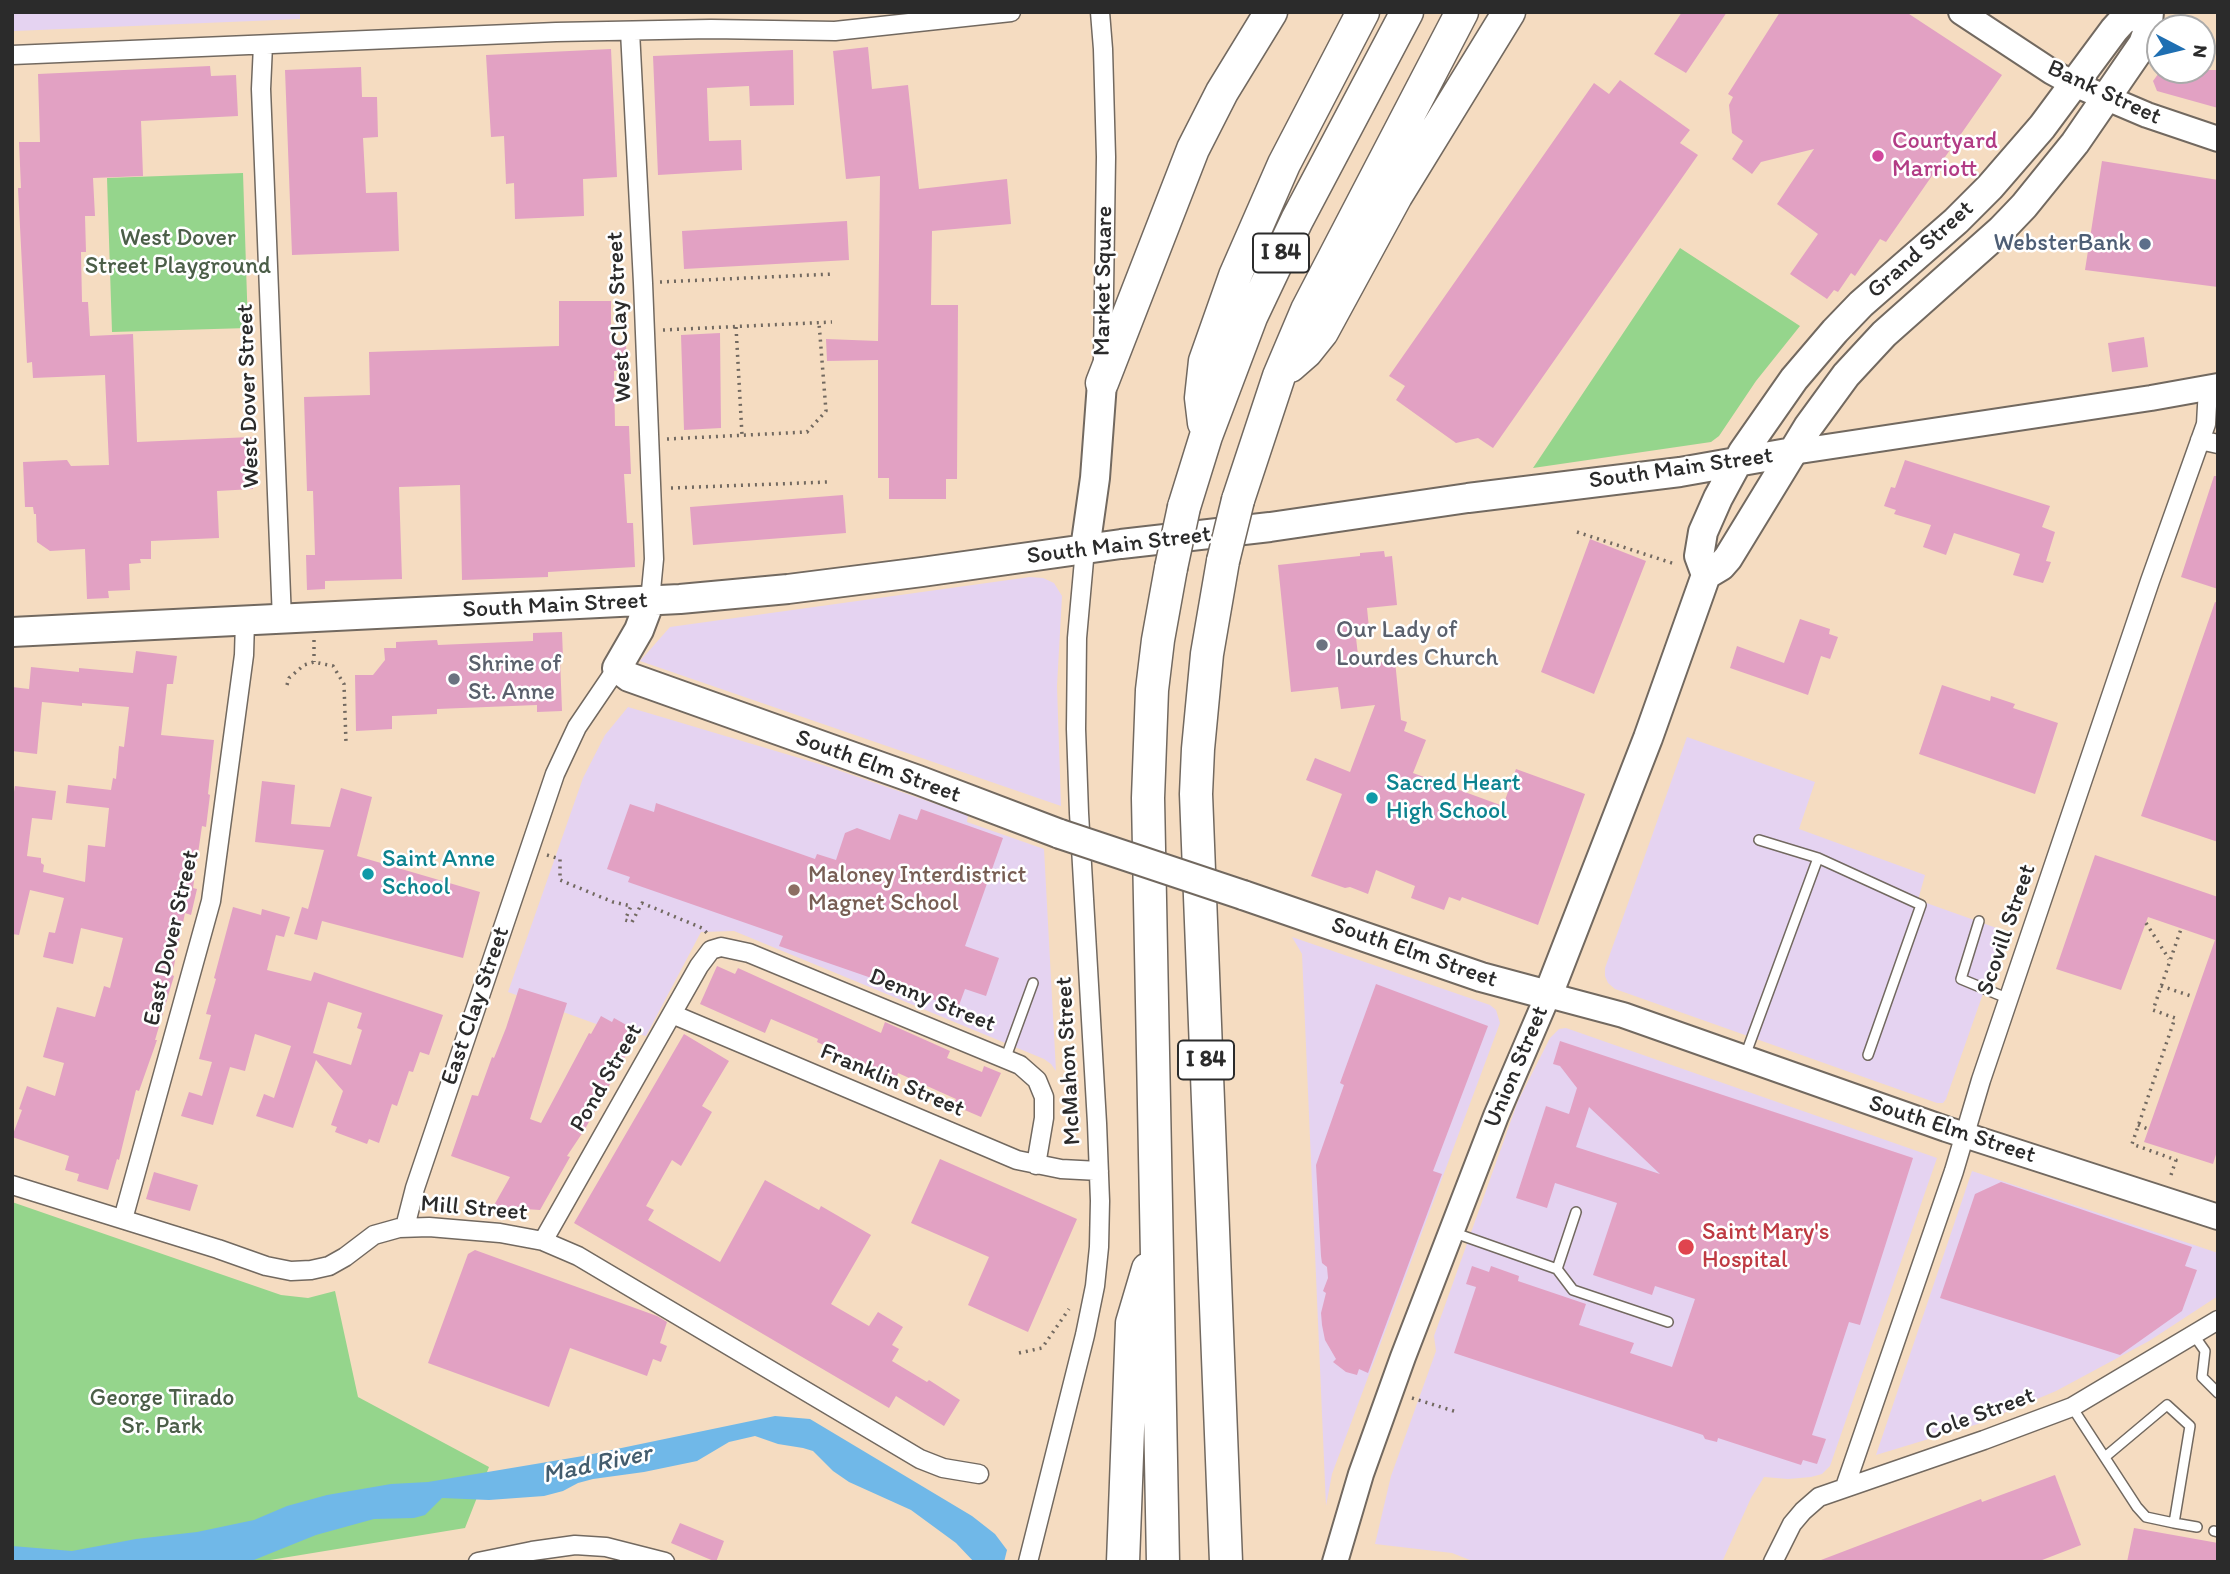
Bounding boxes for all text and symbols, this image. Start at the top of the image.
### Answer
north arrow [2146,14,2216,84]
text: N [2188,44,2213,59]
street label: Bank Street [2042,54,2166,132]
place label: Courtyard Marriott [1892,128,1998,184]
marker: Courtyard Marriott [1870,148,1886,164]
street label: Grand Street [1862,195,1980,305]
street label: Market Square [1088,206,1120,356]
park label: West Dover Street Playground [85,225,271,281]
place label: WebsterBank [1994,230,2131,258]
street label: West Clay Street [601,231,639,403]
road number: I 84 [1253,234,1309,272]
marker: WebsterBank [2137,236,2153,252]
street label: West Dover Street [231,303,267,489]
street label: South Main Street [1587,442,1775,496]
street label: South Main Street [1025,520,1213,572]
street label: South Main Street [462,587,648,625]
place label: Our Lady of Lourdes Church [1336,617,1498,673]
marker: Our Lady of Lourdes Church [1314,637,1330,653]
place label: Shrine of St. Anne [468,651,561,707]
marker: Shrine of St. Anne [446,671,462,687]
street label: South Elm Street [791,724,965,810]
place label: Sacred Heart High School [1386,770,1521,826]
marker: Sacred Heart High School [1364,790,1380,806]
place label: Saint Anne School [382,846,495,902]
street label: East Dover Street [138,847,206,1029]
street label: Scovill Street [1971,861,2043,999]
place label: Maloney Interdistrict Magnet School [808,862,1027,918]
marker: Saint Anne School [360,866,376,882]
marker: Maloney Interdistrict Magnet School [786,882,802,898]
street label: South Elm Street [1327,911,1501,995]
street label: East Clay Street [435,923,517,1089]
street label: Denny Street [865,963,999,1039]
street label: McMahon Street [1050,976,1088,1146]
street label: Union Street [1478,1002,1556,1132]
street label: Pond Street [564,1019,650,1137]
street label: Franklin Street [816,1038,968,1124]
road number: I 84 [1178,1040,1234,1079]
street label: South Elm Street [1865,1089,2039,1171]
street label: Mill Street [419,1190,529,1228]
place label: Saint Mary's Hospital [1702,1219,1830,1275]
marker: Saint Mary's Hospital [1676,1237,1696,1257]
street label: Cole Street [1921,1382,2039,1448]
park label: George Tirado Sr. Park [90,1385,234,1441]
water label: Mad River [540,1438,654,1492]

